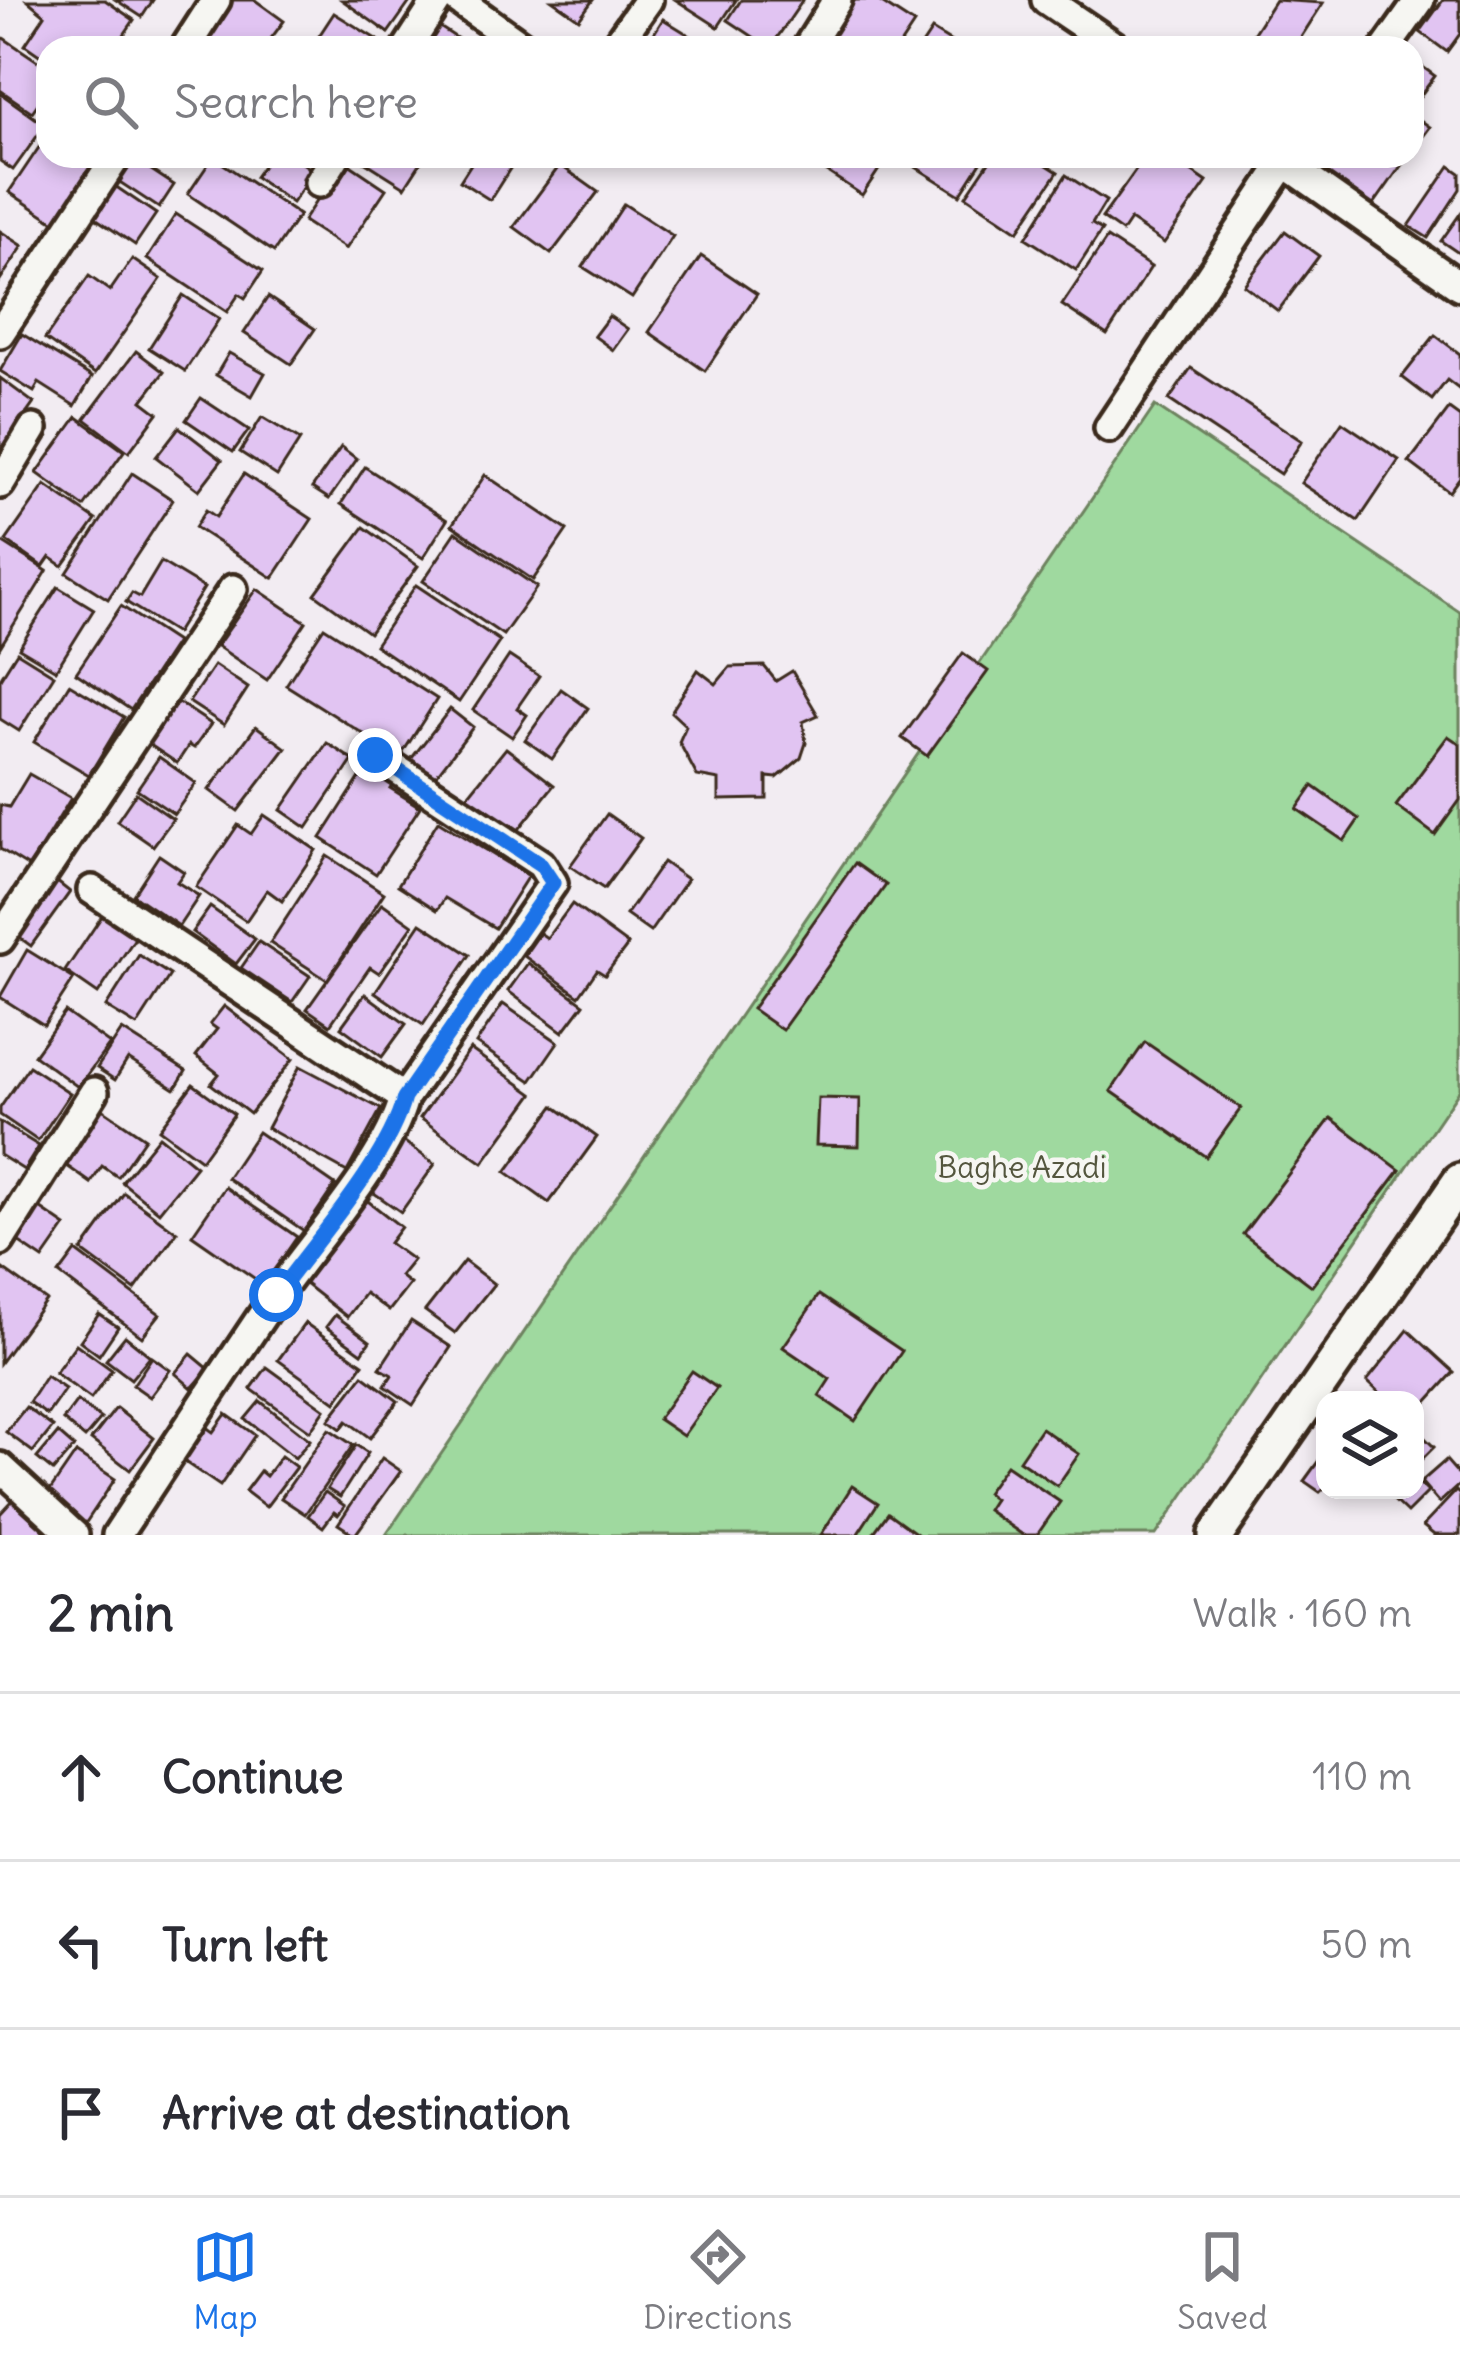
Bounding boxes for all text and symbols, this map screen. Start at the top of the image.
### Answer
search box [36,36,1424,168]
icon: search [78,69,144,135]
text: Search here [174,74,418,130]
route end [348,728,402,782]
park label: Baghe Azadi [938,1148,1106,1186]
route start [249,1268,303,1322]
map controls [1316,1391,1424,1499]
button: layers [1316,1391,1424,1499]
text: 2 min [48,1581,174,1645]
text: Walk · 160 m [1193,1589,1412,1638]
icon: ahead [48,1744,114,1810]
text: Continue [162,1749,344,1805]
text: 110 m [1312,1752,1412,1801]
icon: left [48,1912,114,1978]
text: Turn left [162,1917,328,1973]
text: 50 m [1320,1920,1412,1969]
icon: arrive [48,2080,114,2146]
text: Arrive at destination [162,2085,571,2141]
tab: Map [192,2224,258,2338]
tab: Directions [643,2224,792,2338]
tab: Saved [1177,2224,1268,2338]

